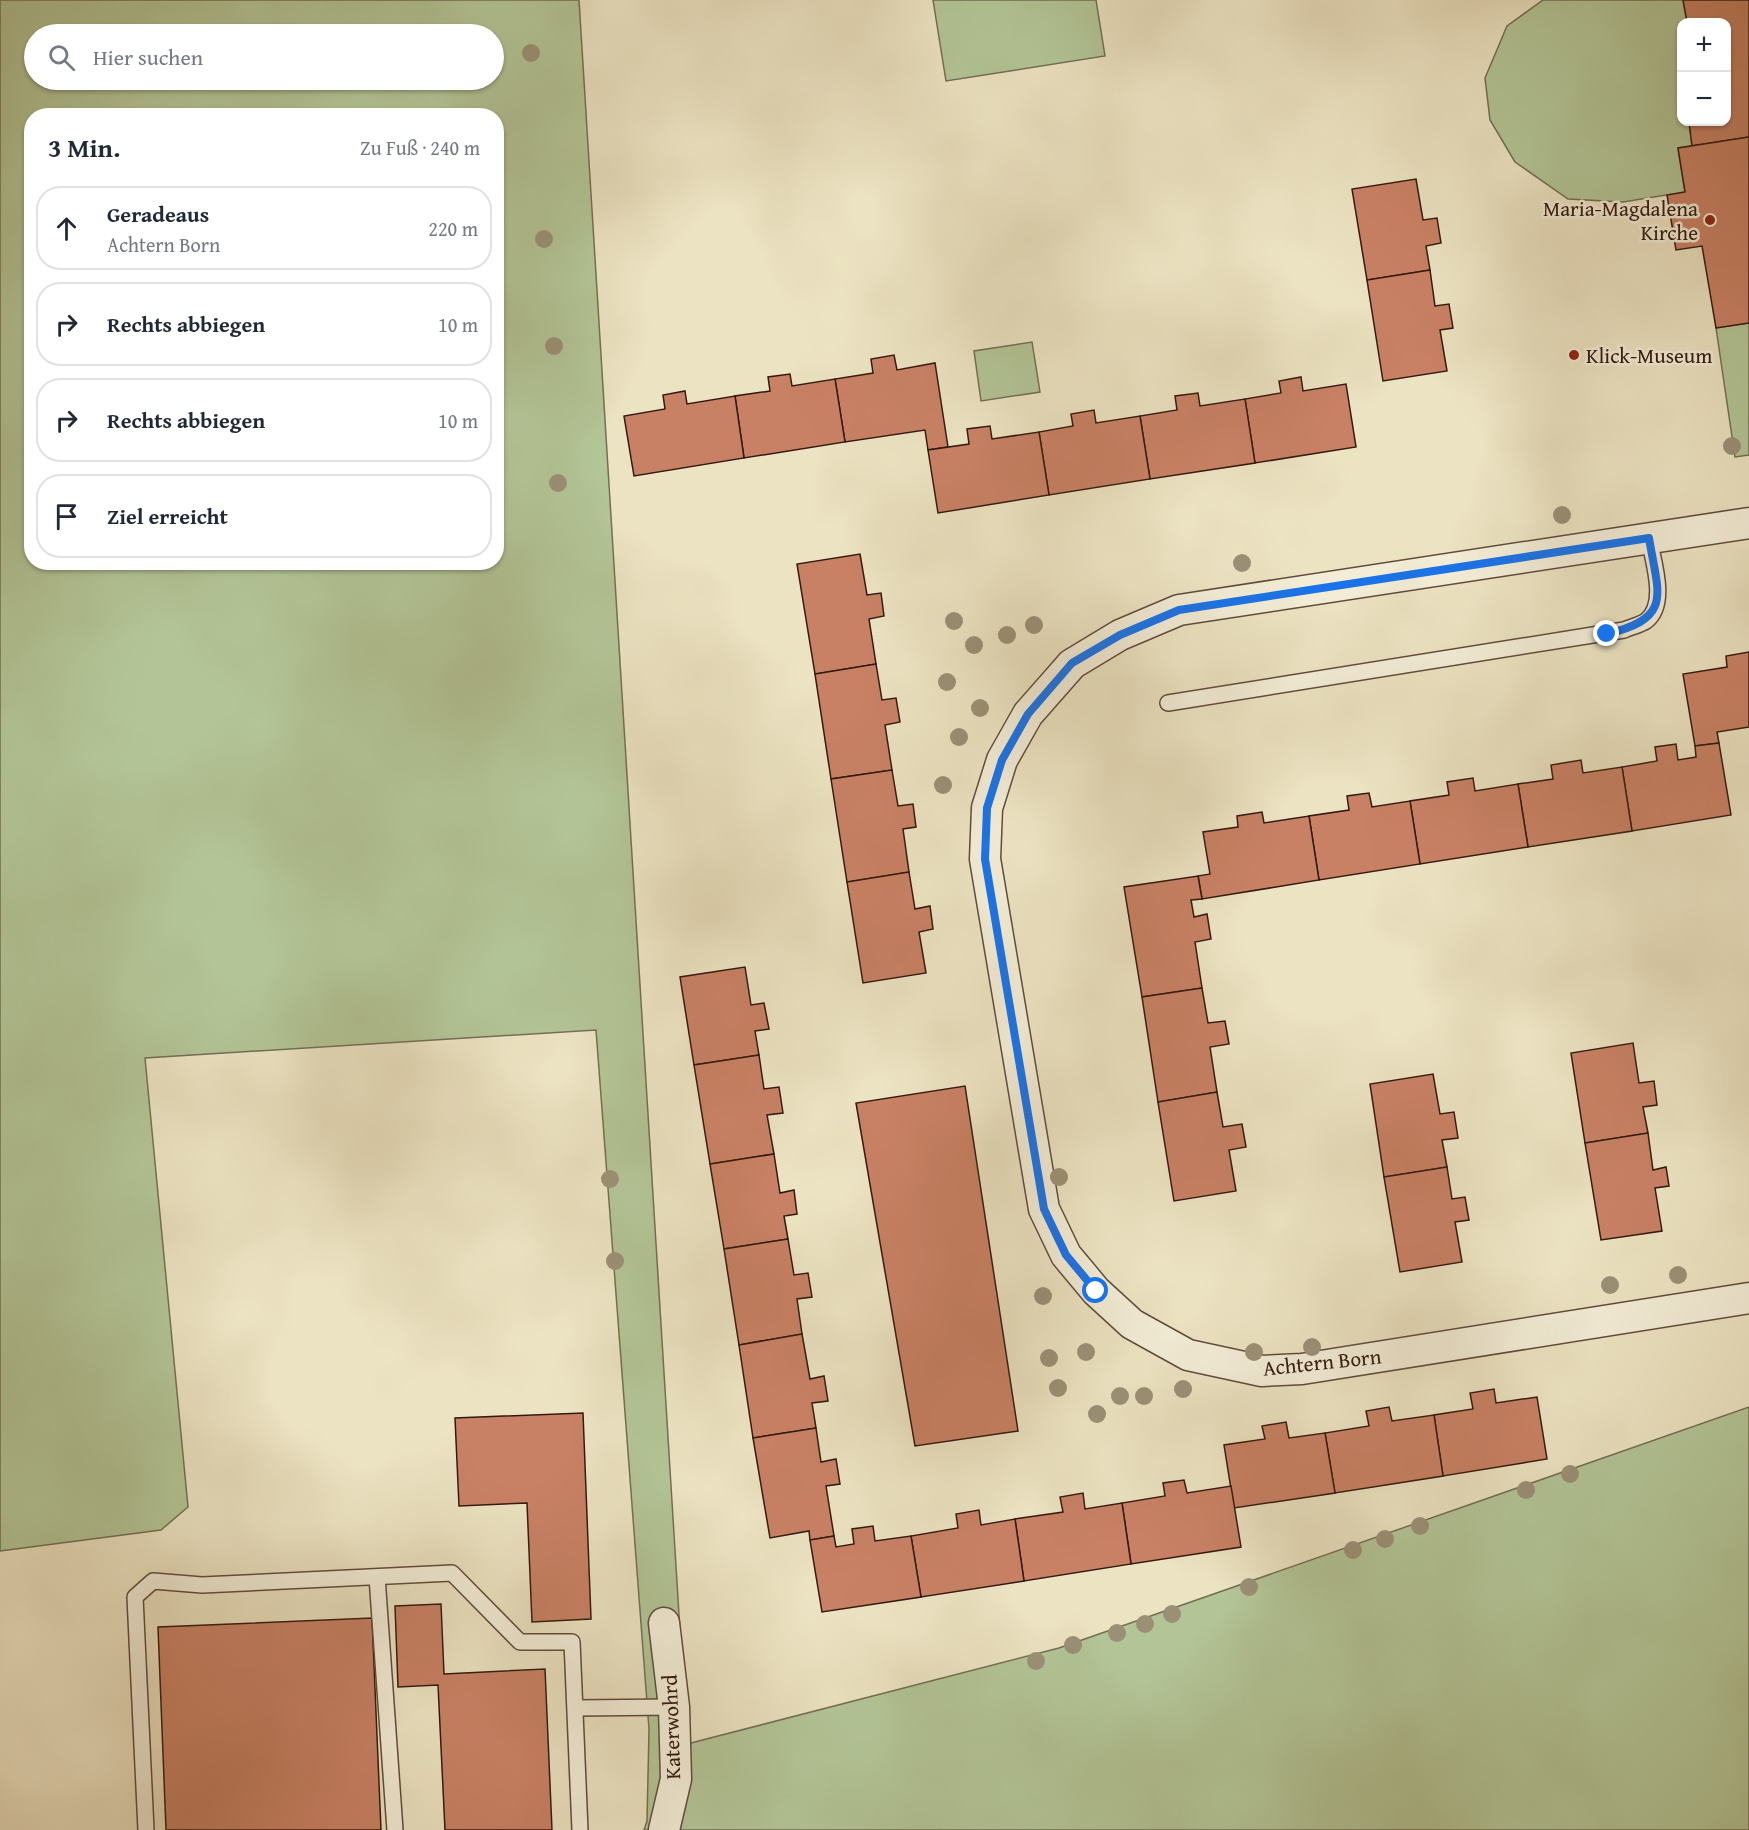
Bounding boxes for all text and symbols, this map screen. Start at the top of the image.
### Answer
map controls [1677,18,1731,126]
button: + [1677,18,1731,72]
search box [24,24,504,90]
icon: search [45,41,78,74]
text: Hier suchen [93,41,203,73]
button: − [1677,72,1731,126]
text: 3 Min. [48,128,120,167]
text: Zu Fuß · 240 m [360,133,480,162]
place label: Maria-Magdalena Kirche [1543,193,1698,248]
text: Geradeaus [107,198,209,230]
icon: ahead [50,212,83,245]
marker: Maria-Magdalena Kirche [1703,213,1717,227]
text: 220 m [428,214,478,243]
text: Achtern Born [107,230,220,259]
icon: right [50,308,83,341]
text: Rechts abbiegen [107,308,265,340]
text: 10 m [438,310,478,339]
place label: Klick-Museum [1586,340,1712,371]
marker: Klick-Museum [1567,348,1581,362]
icon: right [50,404,83,437]
text: Rechts abbiegen [107,404,265,436]
text: 10 m [438,406,478,435]
icon: arrive [50,500,83,533]
text: Ziel erreicht [107,500,228,532]
route end [1593,620,1619,646]
route start [1082,1277,1108,1303]
street label: Achtern Born [1261,1340,1383,1384]
street label: Katerwohrd [654,1673,688,1780]

